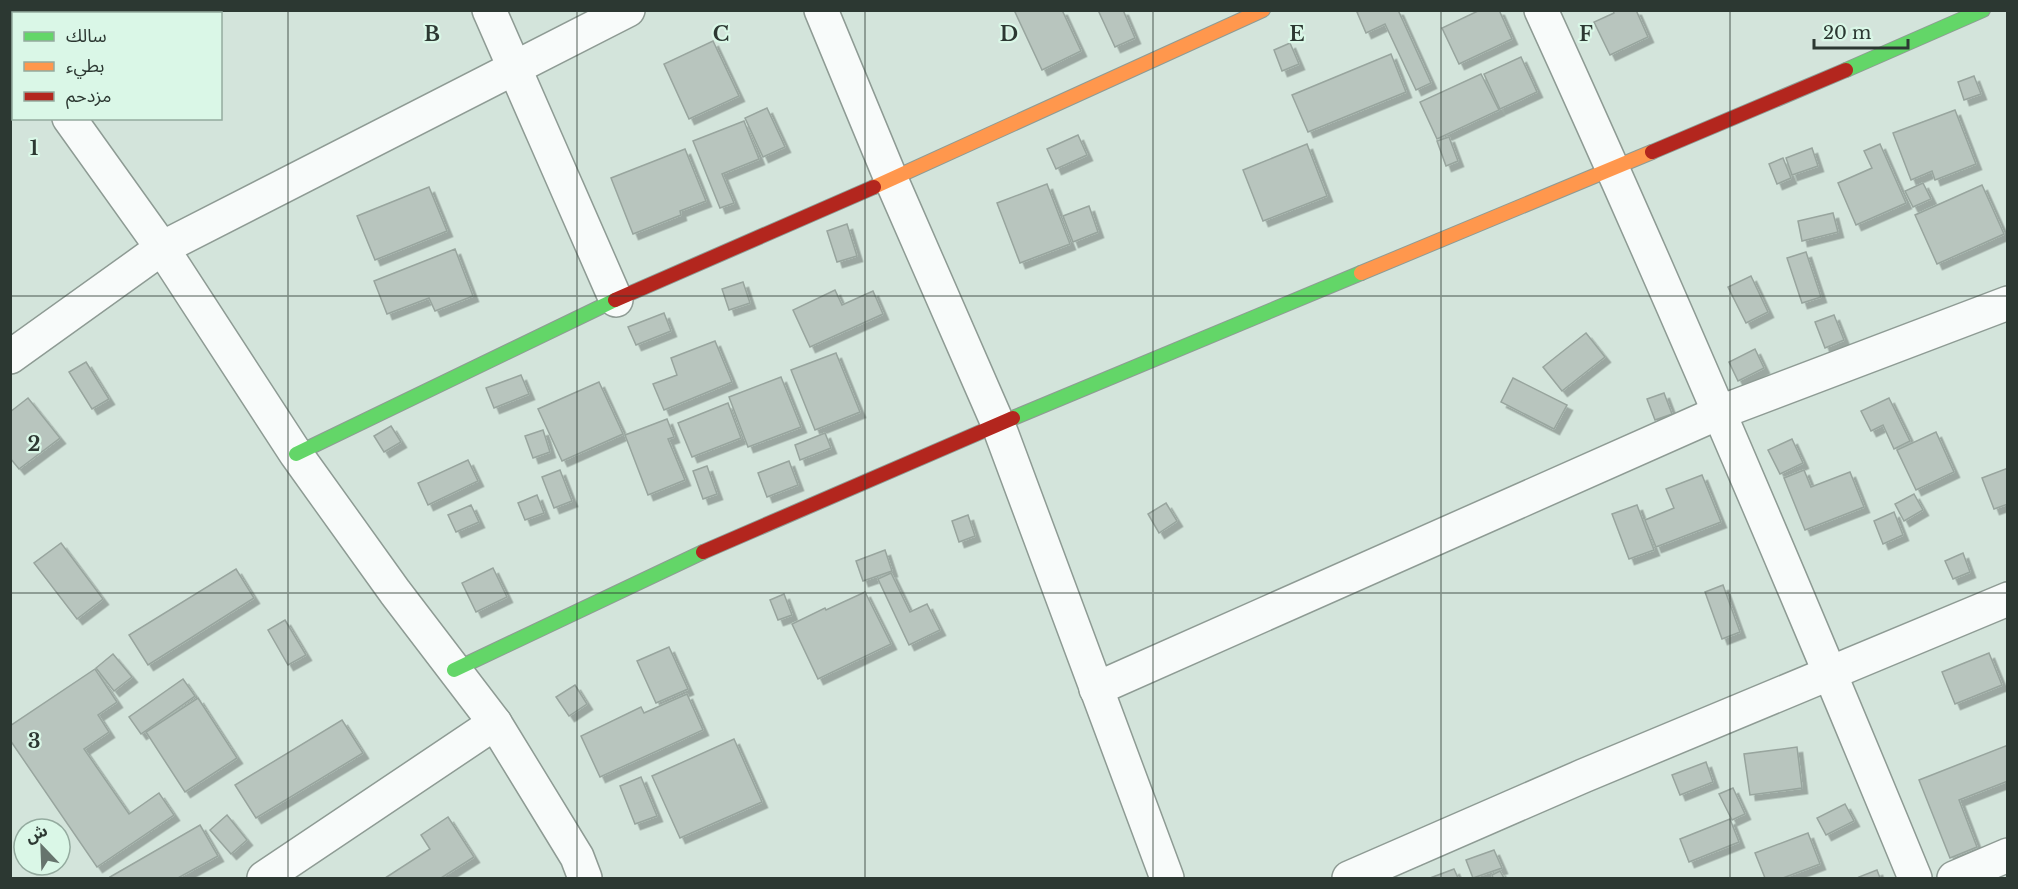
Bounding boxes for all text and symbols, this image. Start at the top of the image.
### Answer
legend [12,12,222,120]
scale bar [1814,12,1908,50]
text: B [424,22,440,46]
text: C [713,22,729,46]
text: D [1000,22,1018,46]
text: E [1289,22,1305,46]
text: F [1579,22,1593,46]
text: 20 m [1823,22,1871,44]
text: سالك [66,25,107,47]
text: بطيء [66,55,104,79]
text: مزدحم [66,85,111,109]
text: 1 [30,136,39,160]
text: 2 [27,432,41,456]
text: 3 [28,729,40,753]
north arrow [12,817,72,877]
text: ش [22,820,50,847]

